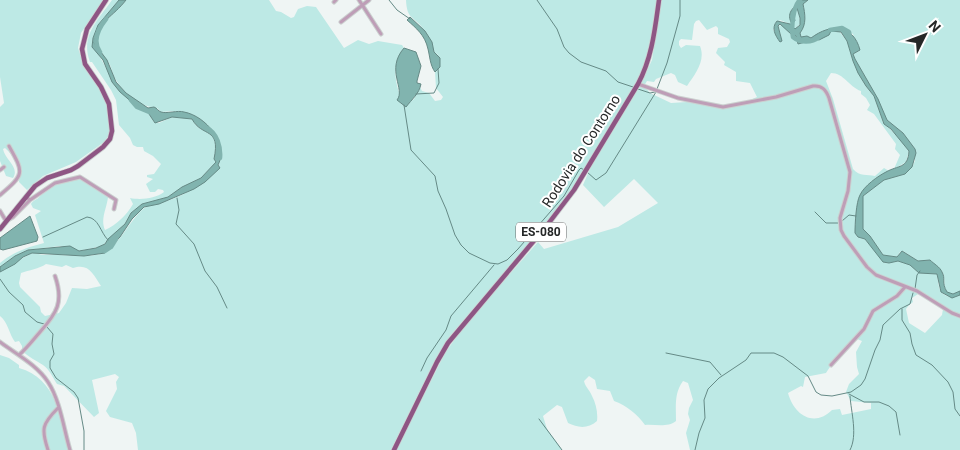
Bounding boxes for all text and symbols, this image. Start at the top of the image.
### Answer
north arrow [900,10,950,60]
text: N [925,17,944,35]
street label: Rodovia do Contorno [539,92,623,210]
road number: ES-080 [516,222,566,242]

